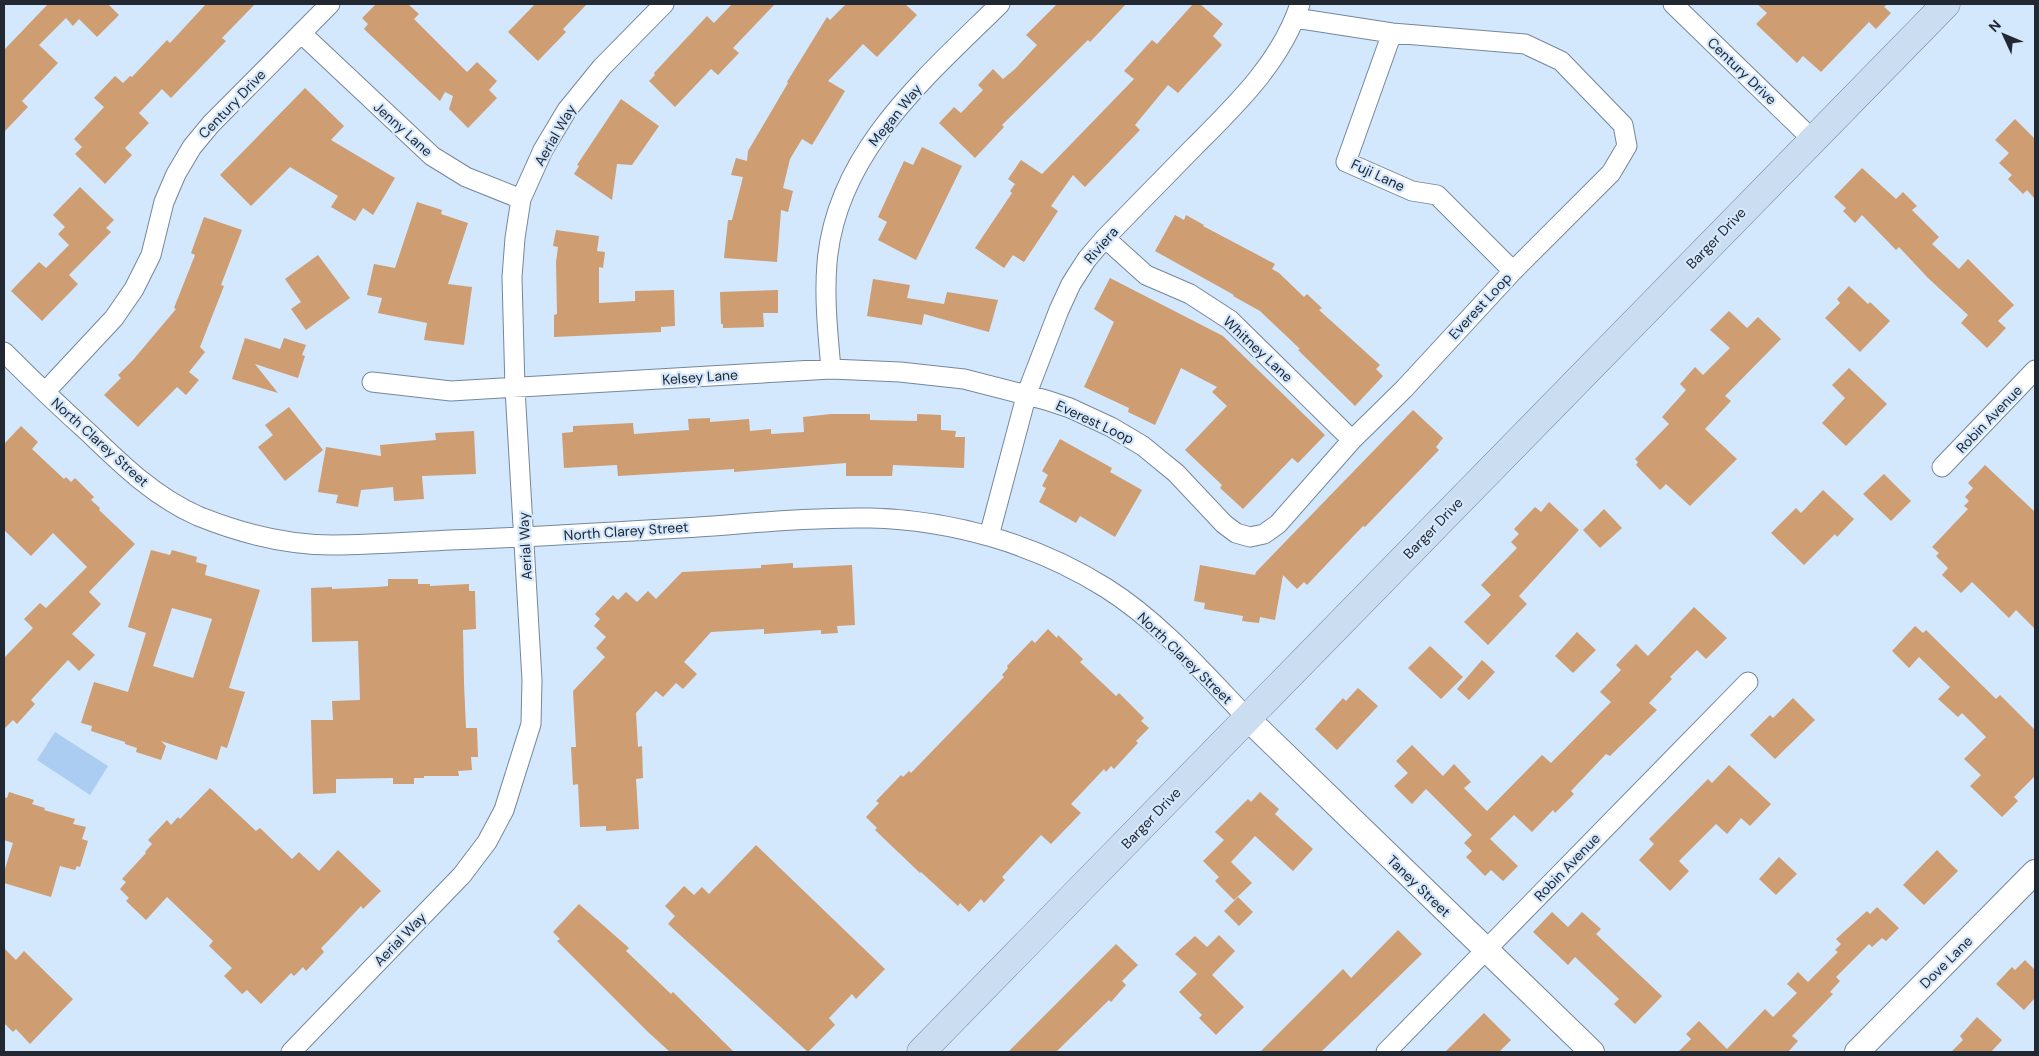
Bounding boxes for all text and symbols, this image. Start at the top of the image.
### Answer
north arrow [1979,10,2029,60]
text: N [1985,16,2005,36]
street label: Century Drive [1704,33,1780,109]
street label: Century Drive [194,66,270,142]
street label: Megan Way [864,80,926,150]
street label: Jenny Lane [370,98,436,160]
street label: Aerial Way [530,101,580,169]
street label: Fuji Lane [1348,155,1408,195]
street label: Barger Drive [1682,203,1750,273]
street label: Riviera [1080,223,1122,267]
street label: Everest Loop [1445,269,1515,343]
street label: Whitney Lane [1219,312,1297,386]
street label: Kelsey Lane [661,365,739,389]
street label: Robin Avenue [1952,381,2026,457]
street label: North Clarey Street [48,394,152,490]
street label: Everest Loop [1053,396,1137,448]
street label: Barger Drive [1399,493,1467,563]
street label: Aerial Way [514,511,536,580]
street label: North Clarey Street [563,518,689,544]
street label: North Clarey Street [1134,608,1236,708]
street label: Barger Drive [1117,783,1185,853]
street label: Robin Avenue [1530,829,1604,905]
street label: Taney Street [1383,851,1455,921]
street label: Aerial Way [370,908,430,970]
street label: Dove Lane [1916,932,1976,992]

